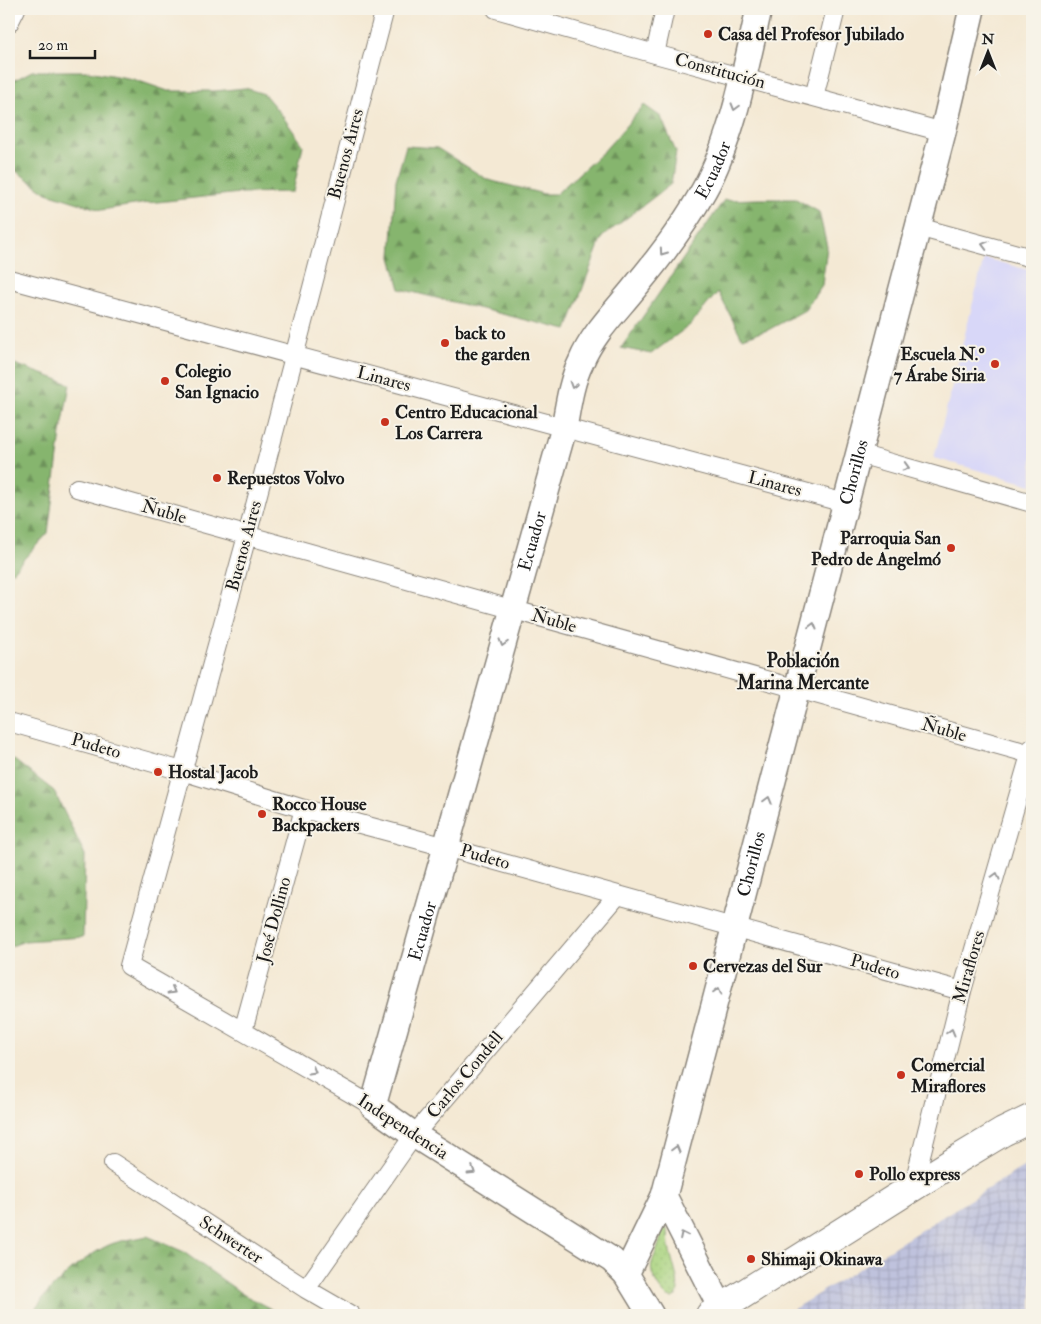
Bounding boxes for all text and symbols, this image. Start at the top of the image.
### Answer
place label: Casa del Profesor Jubilado [718,23,905,46]
scale bar [30,28,95,60]
marker: Casa del Profesor Jubilado [702,28,714,40]
north arrow [964,28,1014,78]
text: N [981,31,995,48]
text: 20 m [38,36,68,55]
street label: Constitución [672,48,768,94]
one-way arrow [730,102,740,111]
street label: Buenos Aires [323,106,369,202]
street label: Ecuador [690,138,736,203]
one-way arrow [981,240,990,251]
one-way arrow [660,246,669,256]
place label: back to the garden [454,322,531,366]
marker: back to the garden [439,337,451,349]
place label: Escuela N.º 7 Árabe Siria [894,343,986,387]
marker: Escuela N.º 7 Árabe Siria [989,358,1001,370]
place label: Colegio San Ignacio [175,360,259,404]
street label: Linares [355,361,413,397]
marker: Colegio San Ignacio [159,375,171,387]
one-way arrow [569,380,579,389]
place label: Centro Educacional Los Carrera [395,401,538,445]
marker: Centro Educacional Los Carrera [379,416,391,428]
street label: Chorillos [834,437,873,507]
one-way arrow [901,462,909,472]
street label: Linares [746,466,804,502]
place label: Repuestos Volvo [227,467,345,490]
marker: Repuestos Volvo [211,472,223,484]
street label: Ñuble [139,495,190,529]
street label: Buenos Aires [221,498,267,594]
street label: Ecuador [513,508,552,574]
place label: Parroquia San Pedro de Angelmó [811,527,942,571]
marker: Parroquia San Pedro de Angelmó [945,542,957,554]
street label: Ñuble [529,604,580,638]
one-way arrow [808,623,818,631]
one-way arrow [498,639,509,647]
district label: Población Marina Mercante [736,649,869,695]
street label: Ñuble [919,713,970,747]
street label: Pudeto [68,728,124,764]
place label: Hostal Jacob [168,761,258,784]
marker: Hostal Jacob [152,766,164,778]
place label: Rocco House Backpackers [272,793,367,837]
one-way arrow [762,796,773,805]
marker: Rocco House Backpackers [256,808,268,820]
street label: Chorillos [731,829,771,899]
street label: Pudeto [457,839,513,875]
one-way arrow [990,872,1000,880]
street label: José Dollino [251,874,297,967]
street label: Ecuador [403,898,442,964]
street label: Miraflores [948,928,990,1006]
street label: Pudeto [847,949,903,985]
place label: Cervezas del Sur [703,955,823,978]
marker: Cervezas del Sur [687,960,699,972]
one-way arrow [166,984,175,994]
one-way arrow [712,988,722,996]
street label: Carlos Condell [422,1026,508,1123]
one-way arrow [946,1028,956,1036]
place label: Comercial Miraflores [910,1054,986,1098]
one-way arrow [307,1065,316,1075]
marker: Comercial Miraflores [895,1069,907,1081]
street label: Independencia [353,1089,453,1165]
one-way arrow [670,1144,681,1153]
place label: Pollo express [869,1163,960,1186]
one-way arrow [467,1165,476,1174]
marker: Pollo express [853,1168,865,1180]
street label: Schwerter [195,1211,268,1269]
one-way arrow [679,1231,690,1240]
place label: Shimaji Okinawa [761,1248,883,1271]
marker: Shimaji Okinawa [745,1253,757,1265]

